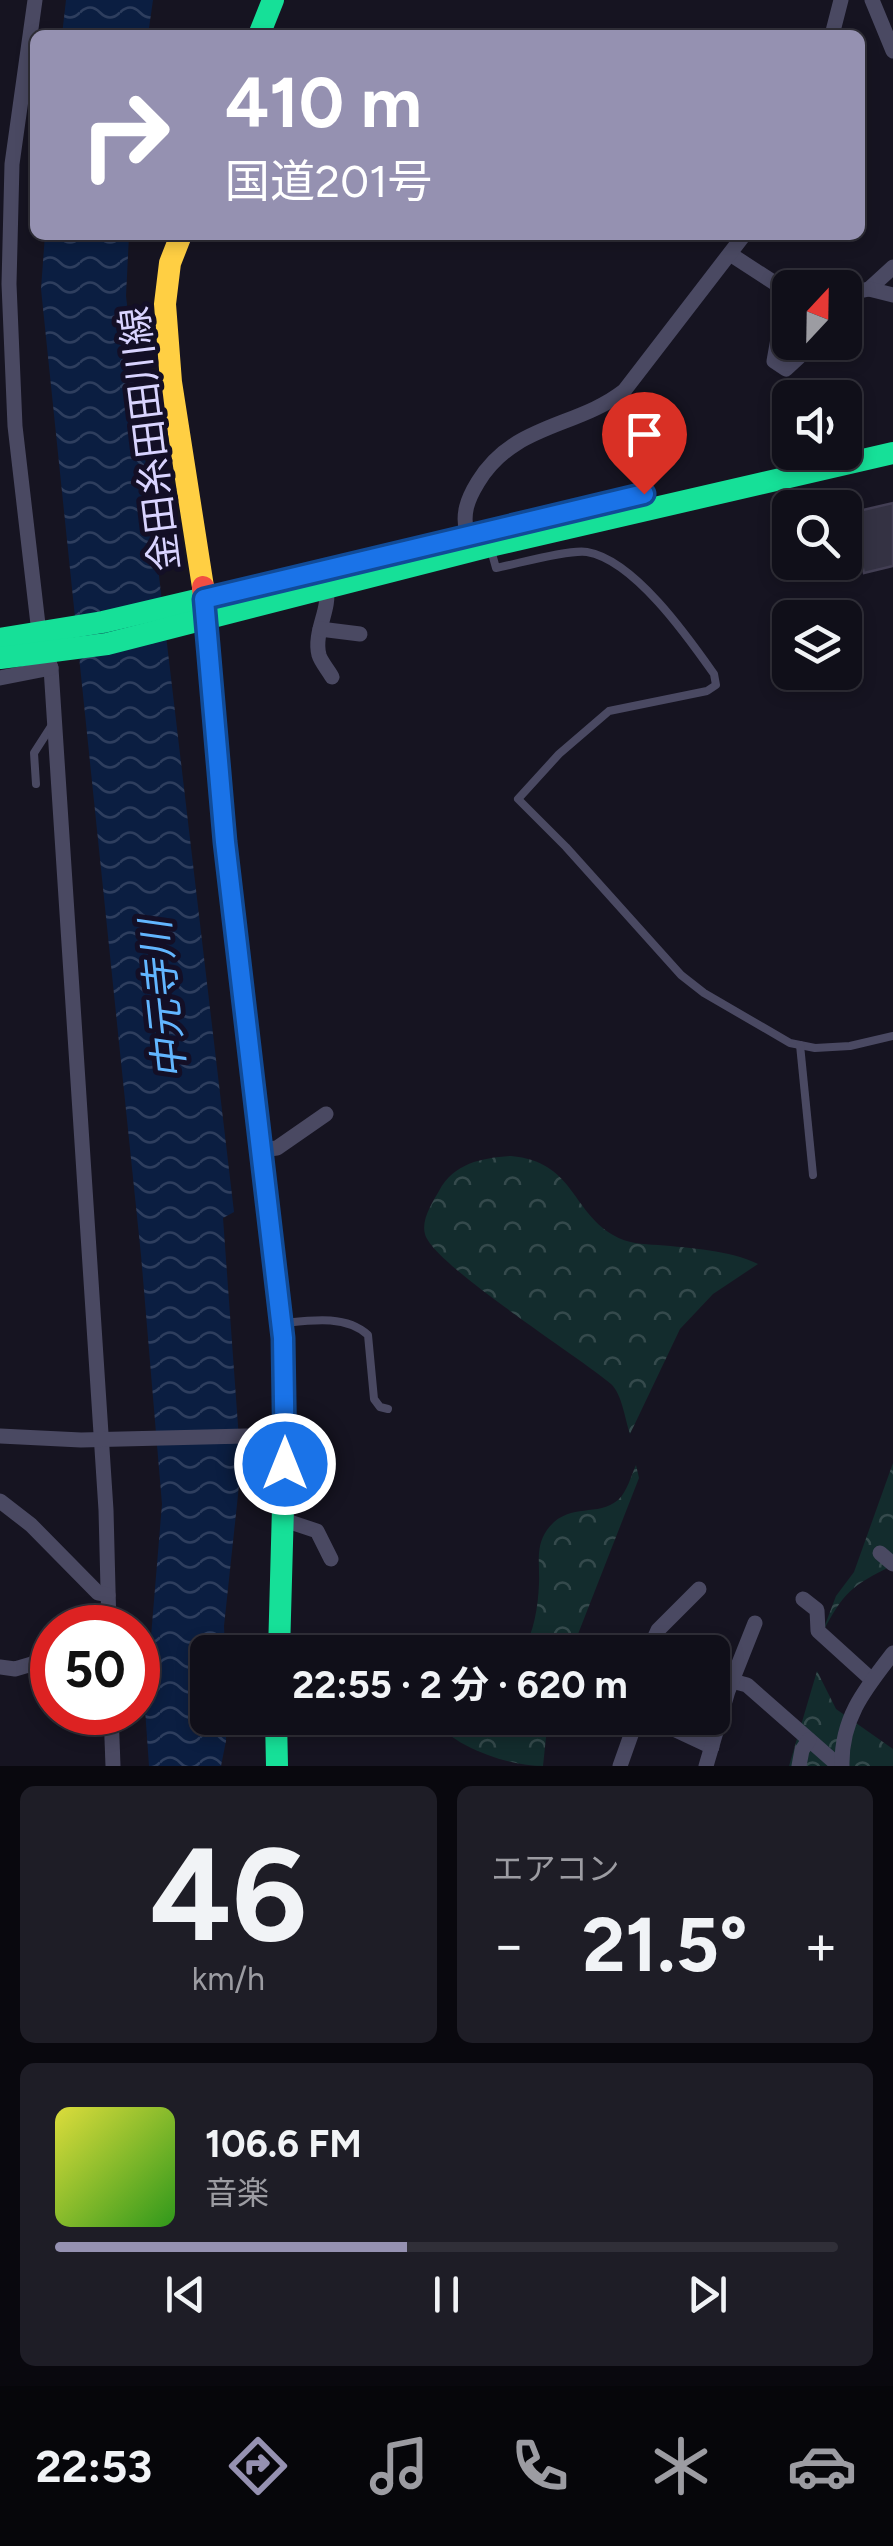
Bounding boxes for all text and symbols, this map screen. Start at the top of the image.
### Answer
text: 410 m [225,60,422,145]
icon: right [60,70,190,200]
text: 国道201号 [225,154,433,208]
north arrow [772,270,862,360]
map controls [772,270,862,690]
street label: 金田糸田田川線 [111,304,189,574]
button: sound [772,380,862,470]
pin [602,392,687,495]
icon: arrive [617,407,672,462]
button: search [772,490,862,580]
button: layers [772,600,862,690]
water label: 中元寺川 [130,914,195,1082]
position arrow [233,1412,337,1516]
speed limit sign: 50 [30,1605,160,1735]
text: 22:55 · 2 分 · 620 m [292,1662,628,1708]
text: 46 [149,1817,307,1973]
text: エアコン [492,1850,620,1888]
text: 21.5° [582,1900,748,1990]
text: − [492,1912,526,1978]
text: + [804,1912,838,1978]
text: km/h [192,1960,265,1998]
text: 106.6 FM [205,2121,362,2167]
text: 音楽 [205,2174,269,2212]
icon: previous [158,2267,213,2322]
icon: pause [419,2267,474,2322]
icon: next [680,2267,735,2322]
icon: directions [223,2431,293,2501]
icon: music [364,2431,434,2501]
icon: phone [505,2431,575,2501]
icon: climate [646,2431,716,2501]
icon: car [787,2431,857,2501]
text: 22:53 [36,2439,152,2493]

